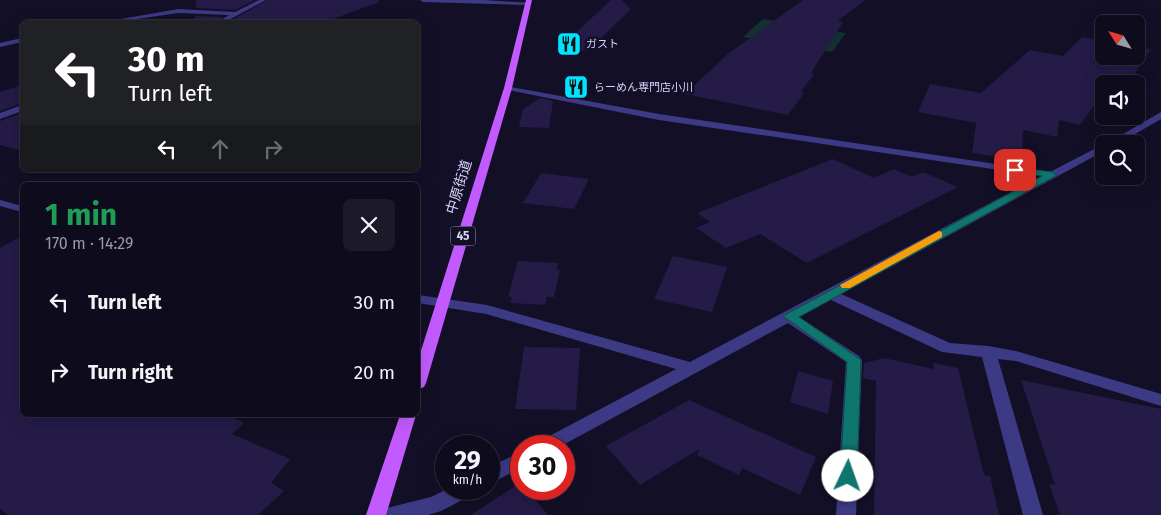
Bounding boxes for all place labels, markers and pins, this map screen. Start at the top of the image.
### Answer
restaurant icon: ガスト [556,31,582,57]
place label: ガスト [586,38,619,51]
restaurant icon: らーめん専門店小川 [563,74,589,100]
place label: らーめん専門店小川 [594,81,693,94]
pin [994,149,1036,191]

